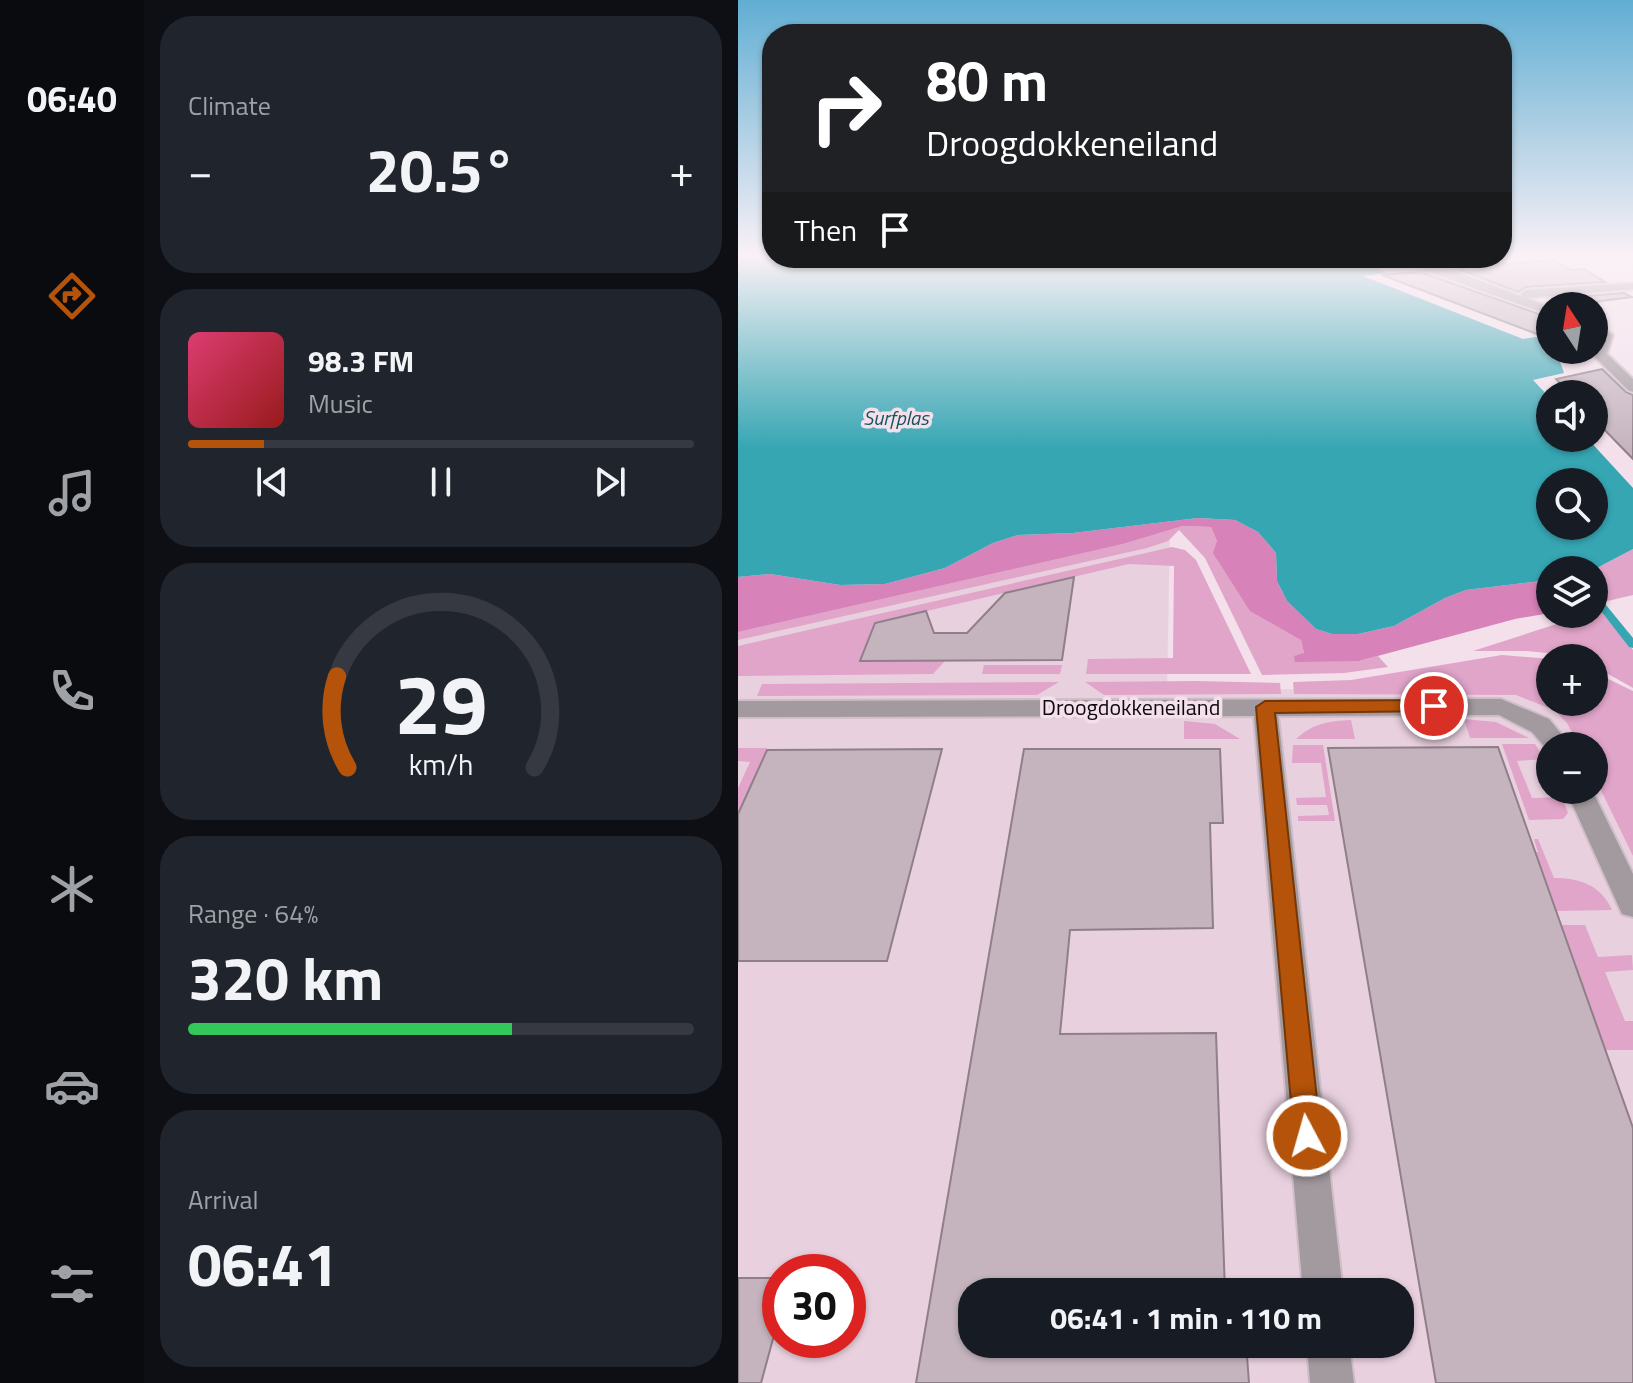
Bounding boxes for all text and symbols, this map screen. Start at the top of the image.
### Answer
text: 80 m [926,38,1048,123]
icon: right [794,56,898,160]
text: 06:40 [27,71,117,126]
text: Climate [188,86,271,125]
text: Droogdokkeneiland [926,115,1218,170]
text: 20.5° [366,124,516,215]
text: − [188,137,213,204]
text: + [669,137,694,204]
text: Then [794,207,857,253]
icon: arrive [873,208,917,252]
icon: directions [44,268,100,324]
north arrow [1536,292,1608,364]
map controls [1536,292,1608,804]
text: 98.3 FM [308,338,414,384]
button: sound [1536,380,1608,452]
text: Music [308,384,373,423]
water label: Surfplas [863,402,930,433]
icon: previous [250,460,294,504]
icon: pause [419,460,463,504]
icon: next [588,460,632,504]
icon: music [44,465,100,521]
button: search [1536,468,1608,540]
button: layers [1536,556,1608,628]
text: 29 [394,639,488,765]
button: + [1536,644,1608,716]
icon: phone [44,663,100,719]
pin [1400,672,1468,740]
icon: arrive [1412,684,1456,728]
street label: Droogdokkeneiland [1042,690,1220,724]
button: − [1536,732,1608,804]
text: km/h [409,743,473,786]
icon: climate [44,861,100,917]
text: Range · 64% [188,894,318,933]
text: 320 km [188,932,383,1023]
icon: car [44,1058,100,1114]
position arrow [1265,1094,1349,1178]
text: Arrival [188,1180,259,1219]
text: 06:41 [188,1218,338,1309]
speed limit sign: 30 [762,1254,866,1358]
icon: filters [44,1256,100,1312]
text: 06:41 · 1 min · 110 m [1050,1295,1322,1341]

